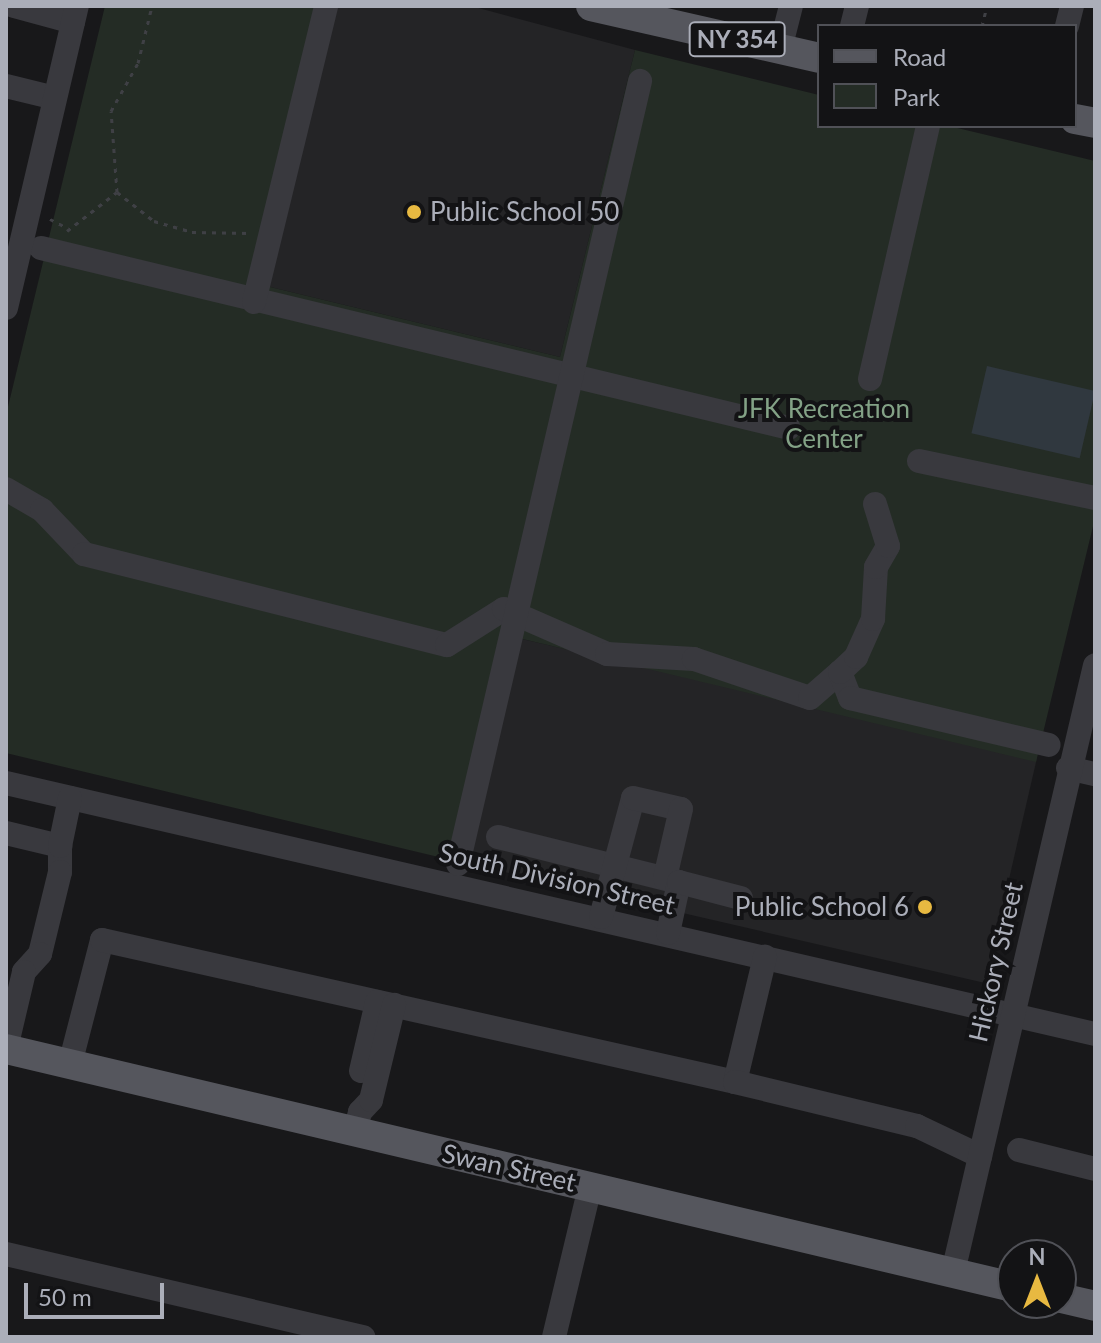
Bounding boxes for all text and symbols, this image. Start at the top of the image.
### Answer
road number: NY 354 [687,19,787,59]
legend [817,24,1077,128]
text: Road [893,42,946,71]
text: Park [893,82,940,111]
place label: Public School 50 [430,196,619,228]
marker: Public School 50 [405,203,423,221]
park label: JFK Recreation Center [738,393,910,454]
street label: South Division Street [436,837,678,921]
street label: Hickory Street [962,879,1030,1045]
place label: Public School 6 [735,891,909,923]
marker: Public School 6 [916,898,934,916]
street label: Swan Street [439,1137,579,1199]
north arrow [997,1239,1077,1319]
text: N [1029,1243,1045,1270]
scale bar [28,1267,168,1317]
text: 50 m [38,1282,92,1311]

